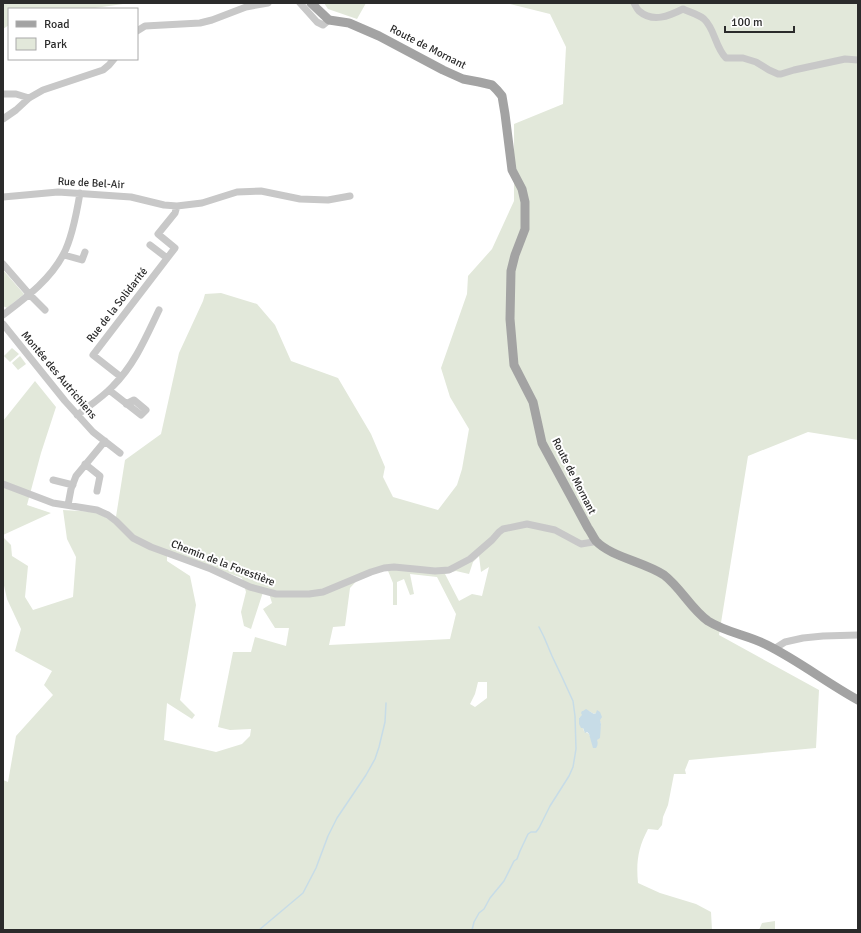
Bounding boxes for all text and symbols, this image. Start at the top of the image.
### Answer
legend [8,8,138,60]
scale bar [725,8,794,34]
text: 100 m [731,15,763,30]
text: Road [44,17,70,32]
street label: Route de Mornant [388,22,468,72]
text: Park [44,37,67,52]
street label: Rue de Bel-Air [57,175,125,191]
street label: Rue de la Solidarité [84,265,150,345]
street label: Montée des Autrichiens [18,328,100,422]
street label: Route de Mornant [549,436,599,516]
street label: Chemin de la Forestière [169,537,277,589]

